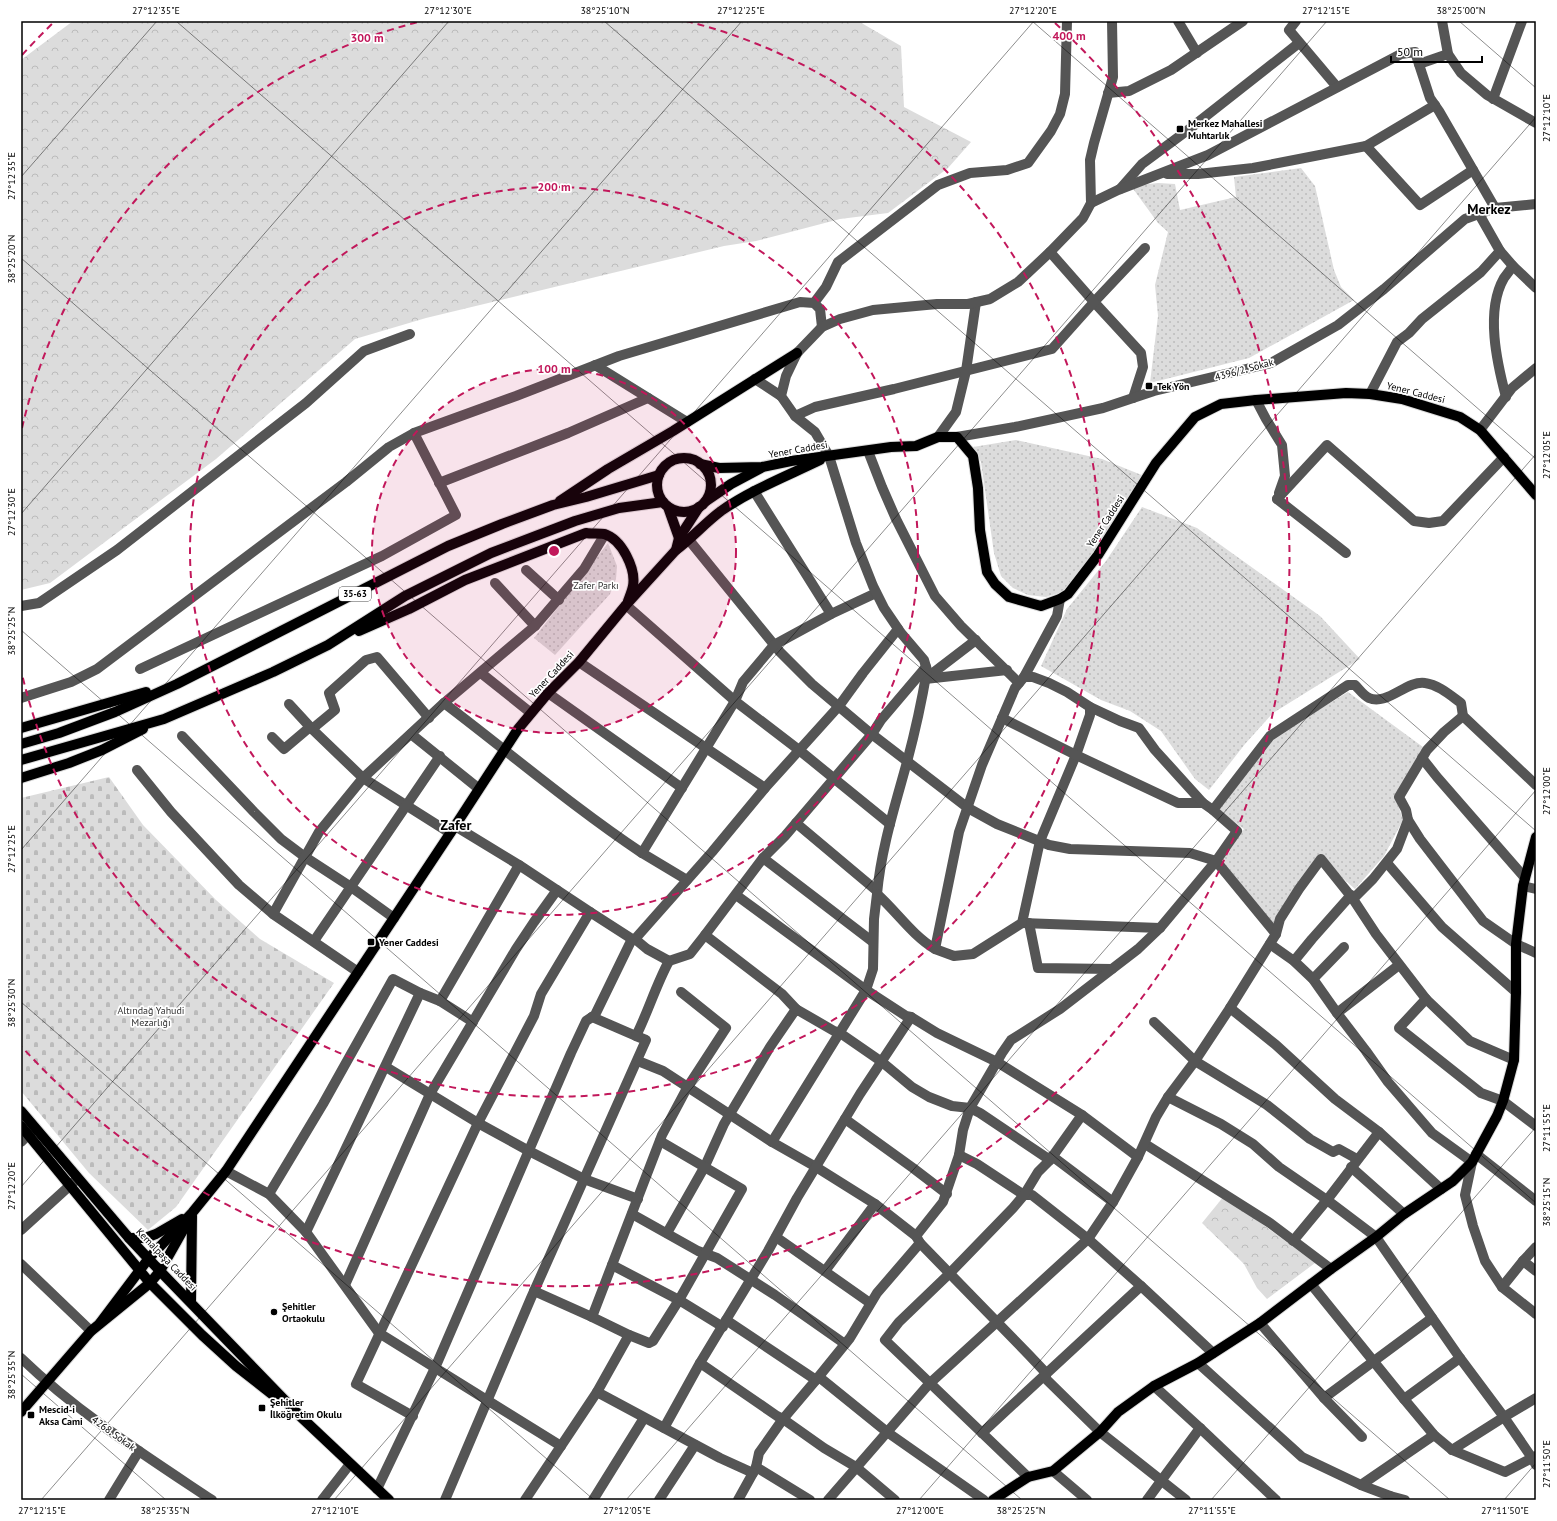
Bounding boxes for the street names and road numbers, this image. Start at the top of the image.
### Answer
street label: 4396/2. Sokak [1213,355,1275,384]
street label: Yener Caddesi [1385,379,1446,406]
street label: Yener Caddesi [768,438,829,461]
street label: Yener Caddesi [1084,493,1127,550]
road number: 35-63 [339,587,371,601]
street label: Yener Caddesi [526,648,576,701]
street label: Kemalpaşa Caddesi [133,1225,200,1293]
street label: 4268. Sokak [89,1413,138,1454]

